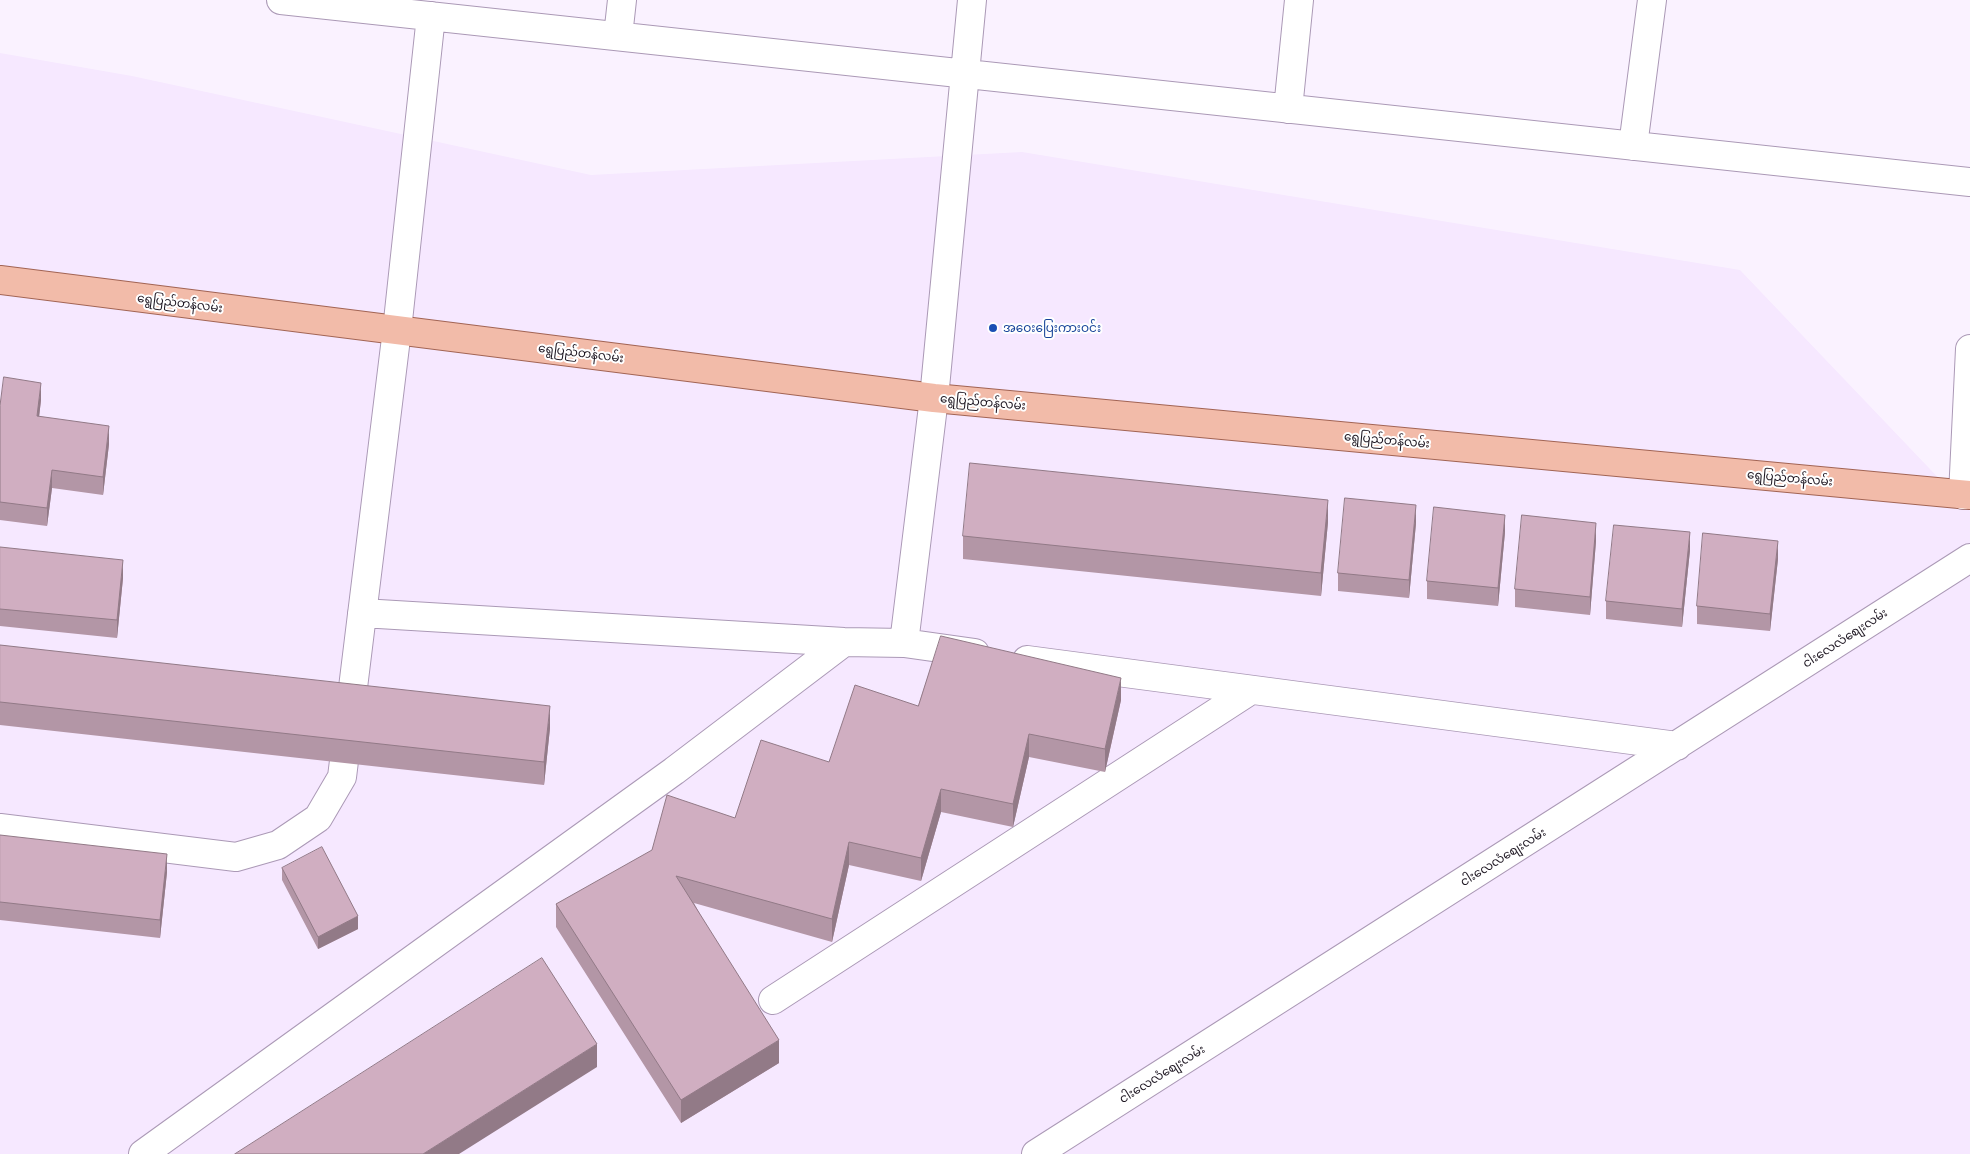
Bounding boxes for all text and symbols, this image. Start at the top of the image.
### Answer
street label: ရွေပြည်တန်လမ်း [136,291,224,315]
place label: အဝေးပြေးကားဝင်း [1003,321,1101,335]
marker: အဝေးပြေးကားဝင်း [987,322,999,334]
street label: ရွေပြည်တန်လမ်း [537,341,625,365]
street label: ရွေပြည်တန်လမ်း [940,391,1026,413]
street label: ရွေပြည်တန်လမ်း [1344,429,1430,451]
street label: ရွေပြည်တန်လမ်း [1747,467,1833,489]
street label: ငါးလေလံစျေးလမ်း [1800,605,1890,671]
street label: ငါးလေလံစျေးလမ်း [1458,825,1548,889]
street label: ငါးလေလံစျေးလမ်း [1117,1042,1207,1106]

